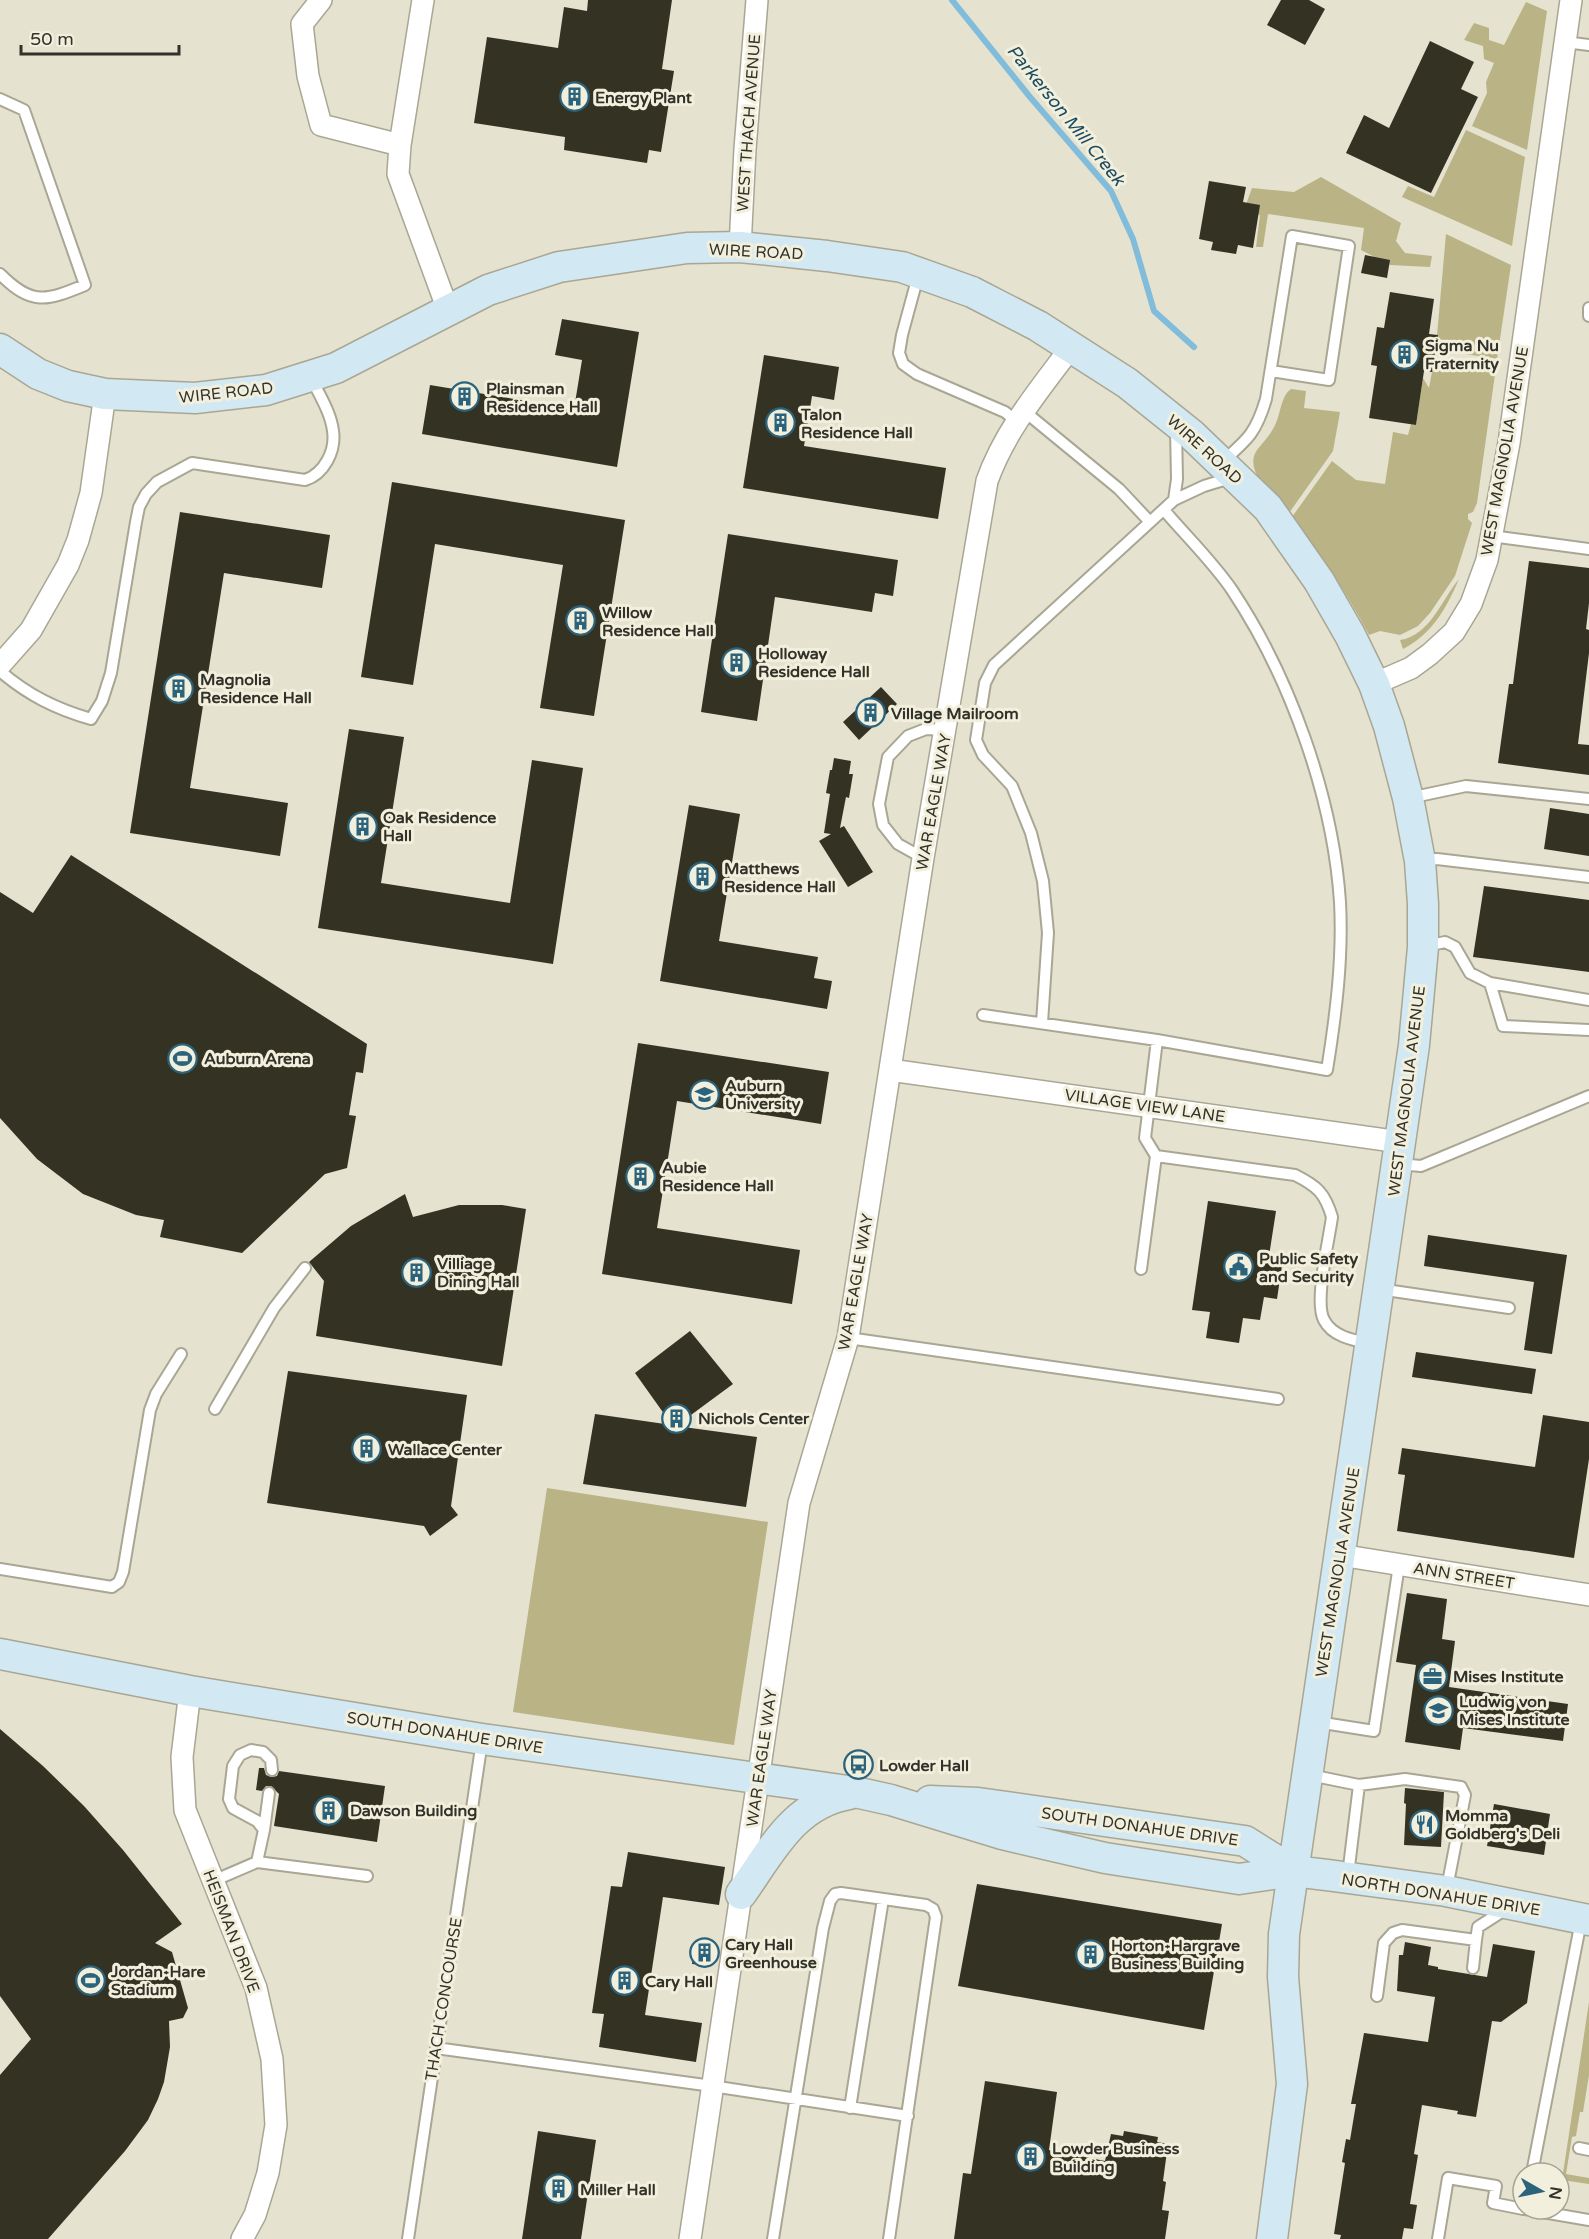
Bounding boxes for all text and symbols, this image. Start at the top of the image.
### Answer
scale bar [21,18,178,56]
text: 50 m [30,28,74,50]
street label: WEST THACH AVENUE [733,33,765,213]
water label: Parkerson Mill Creek [1002,40,1130,191]
building icon: Energy Plant [558,81,590,113]
place label: Energy Plant [595,88,693,108]
street label: WIRE ROAD [708,240,804,264]
place label: Sigma Nu Fraternity [1425,336,1499,374]
building icon: Sigma Nu Fraternity [1388,338,1420,370]
street label: WEST MAGNOLIA AVENUE [1477,345,1533,557]
street label: WIRE ROAD [178,378,274,408]
place label: Plainsman Residence Hall [486,379,598,417]
building icon: Plainsman Residence Hall [449,381,481,413]
place label: Talon Residence Hall [800,405,913,443]
building icon: Talon Residence Hall [764,407,796,439]
street label: WIRE ROAD [1162,411,1246,489]
place label: Willow Residence Hall [602,603,714,641]
building icon: Willow Residence Hall [565,605,597,637]
place label: Holloway Residence Hall [758,644,870,682]
building icon: Holloway Residence Hall [721,646,753,678]
place label: Magnolia Residence Hall [200,670,312,708]
building icon: Magnolia Residence Hall [163,672,195,704]
building icon: Village Mailroom [854,697,886,729]
place label: Village Mailroom [891,704,1019,724]
street label: WAR EAGLE WAY [912,732,956,872]
place label: Oak Residence Hall [383,808,496,846]
building icon: Oak Residence Hall [346,810,378,842]
place label: Matthews Residence Hall [724,859,836,897]
building icon: Matthews Residence Hall [687,861,719,893]
street label: WEST MAGNOLIA AVENUE [1384,985,1430,1198]
sports icon: Auburn Arena [167,1042,199,1074]
place label: Auburn Arena [204,1049,311,1069]
place label: Auburn University [725,1076,801,1114]
school or university icon: Auburn University [688,1078,720,1110]
street label: VILLAGE VIEW LANE [1063,1085,1227,1127]
place label: Aubie Residence Hall [662,1158,774,1196]
building icon: Aubie Residence Hall [625,1160,657,1192]
street label: WAR EAGLE WAY [834,1212,878,1352]
place label: Public Safety and Security [1259,1249,1359,1287]
public building icon: Public Safety and Security [1222,1251,1254,1283]
place label: Villiage Dining Hall [437,1254,520,1292]
building icon: Villiage Dining Hall [400,1256,432,1288]
building icon: Nichols Center [661,1402,693,1434]
place label: Nichols Center [698,1409,810,1429]
building icon: Wallace Center [351,1433,383,1465]
place label: Wallace Center [388,1440,503,1460]
street label: WEST MAGNOLIA AVENUE [1312,1466,1364,1679]
street label: ANN STREET [1412,1558,1516,1594]
office icon: Mises Institute [1416,1660,1448,1692]
place label: Mises Institute [1453,1667,1564,1687]
street label: WAR EAGLE WAY [742,1688,782,1828]
place label: Ludwig von Mises Institute [1459,1692,1570,1730]
school or university icon: Ludwig von Mises Institute [1422,1694,1454,1726]
street label: SOUTH DONAHUE DRIVE [345,1708,544,1758]
bus stop icon: Lowder Hall [842,1749,874,1781]
place label: Lowder Hall [879,1756,969,1776]
building icon: Dawson Building [313,1794,345,1826]
place label: Dawson Building [350,1801,477,1821]
street label: SOUTH DONAHUE DRIVE [1040,1803,1240,1851]
place label: Momma Goldberg's Deli [1445,1806,1560,1844]
restaurant icon: Momma Goldberg's Deli [1408,1808,1440,1840]
street label: HEISMAN DRIVE [198,1867,264,1996]
street label: NORTH DONAHUE DRIVE [1340,1869,1542,1921]
street label: THACH CONCOURSE [421,1916,467,2082]
place label: Cary Hall Greenhouse [725,1935,817,1973]
place label: Horton-Hargrave Business Building [1111,1936,1244,1974]
building icon: Cary Hall Greenhouse [688,1937,720,1969]
building icon: Horton-Hargrave Business Building [1074,1938,1106,1970]
place label: Jordan-Hare Stadium [110,1962,205,2000]
sports icon: Jordan-Hare Stadium [74,1964,106,1996]
building icon: Cary Hall [608,1965,640,1997]
place label: Cary Hall [645,1972,713,1992]
place label: Lowder Business Building [1052,2139,1180,2177]
building icon: Lowder Business Building [1015,2141,1047,2173]
north arrow [1511,2161,1571,2221]
building icon: Miller Hall [543,2173,575,2205]
place label: Miller Hall [580,2180,656,2200]
text: N [1544,2185,1566,2201]

